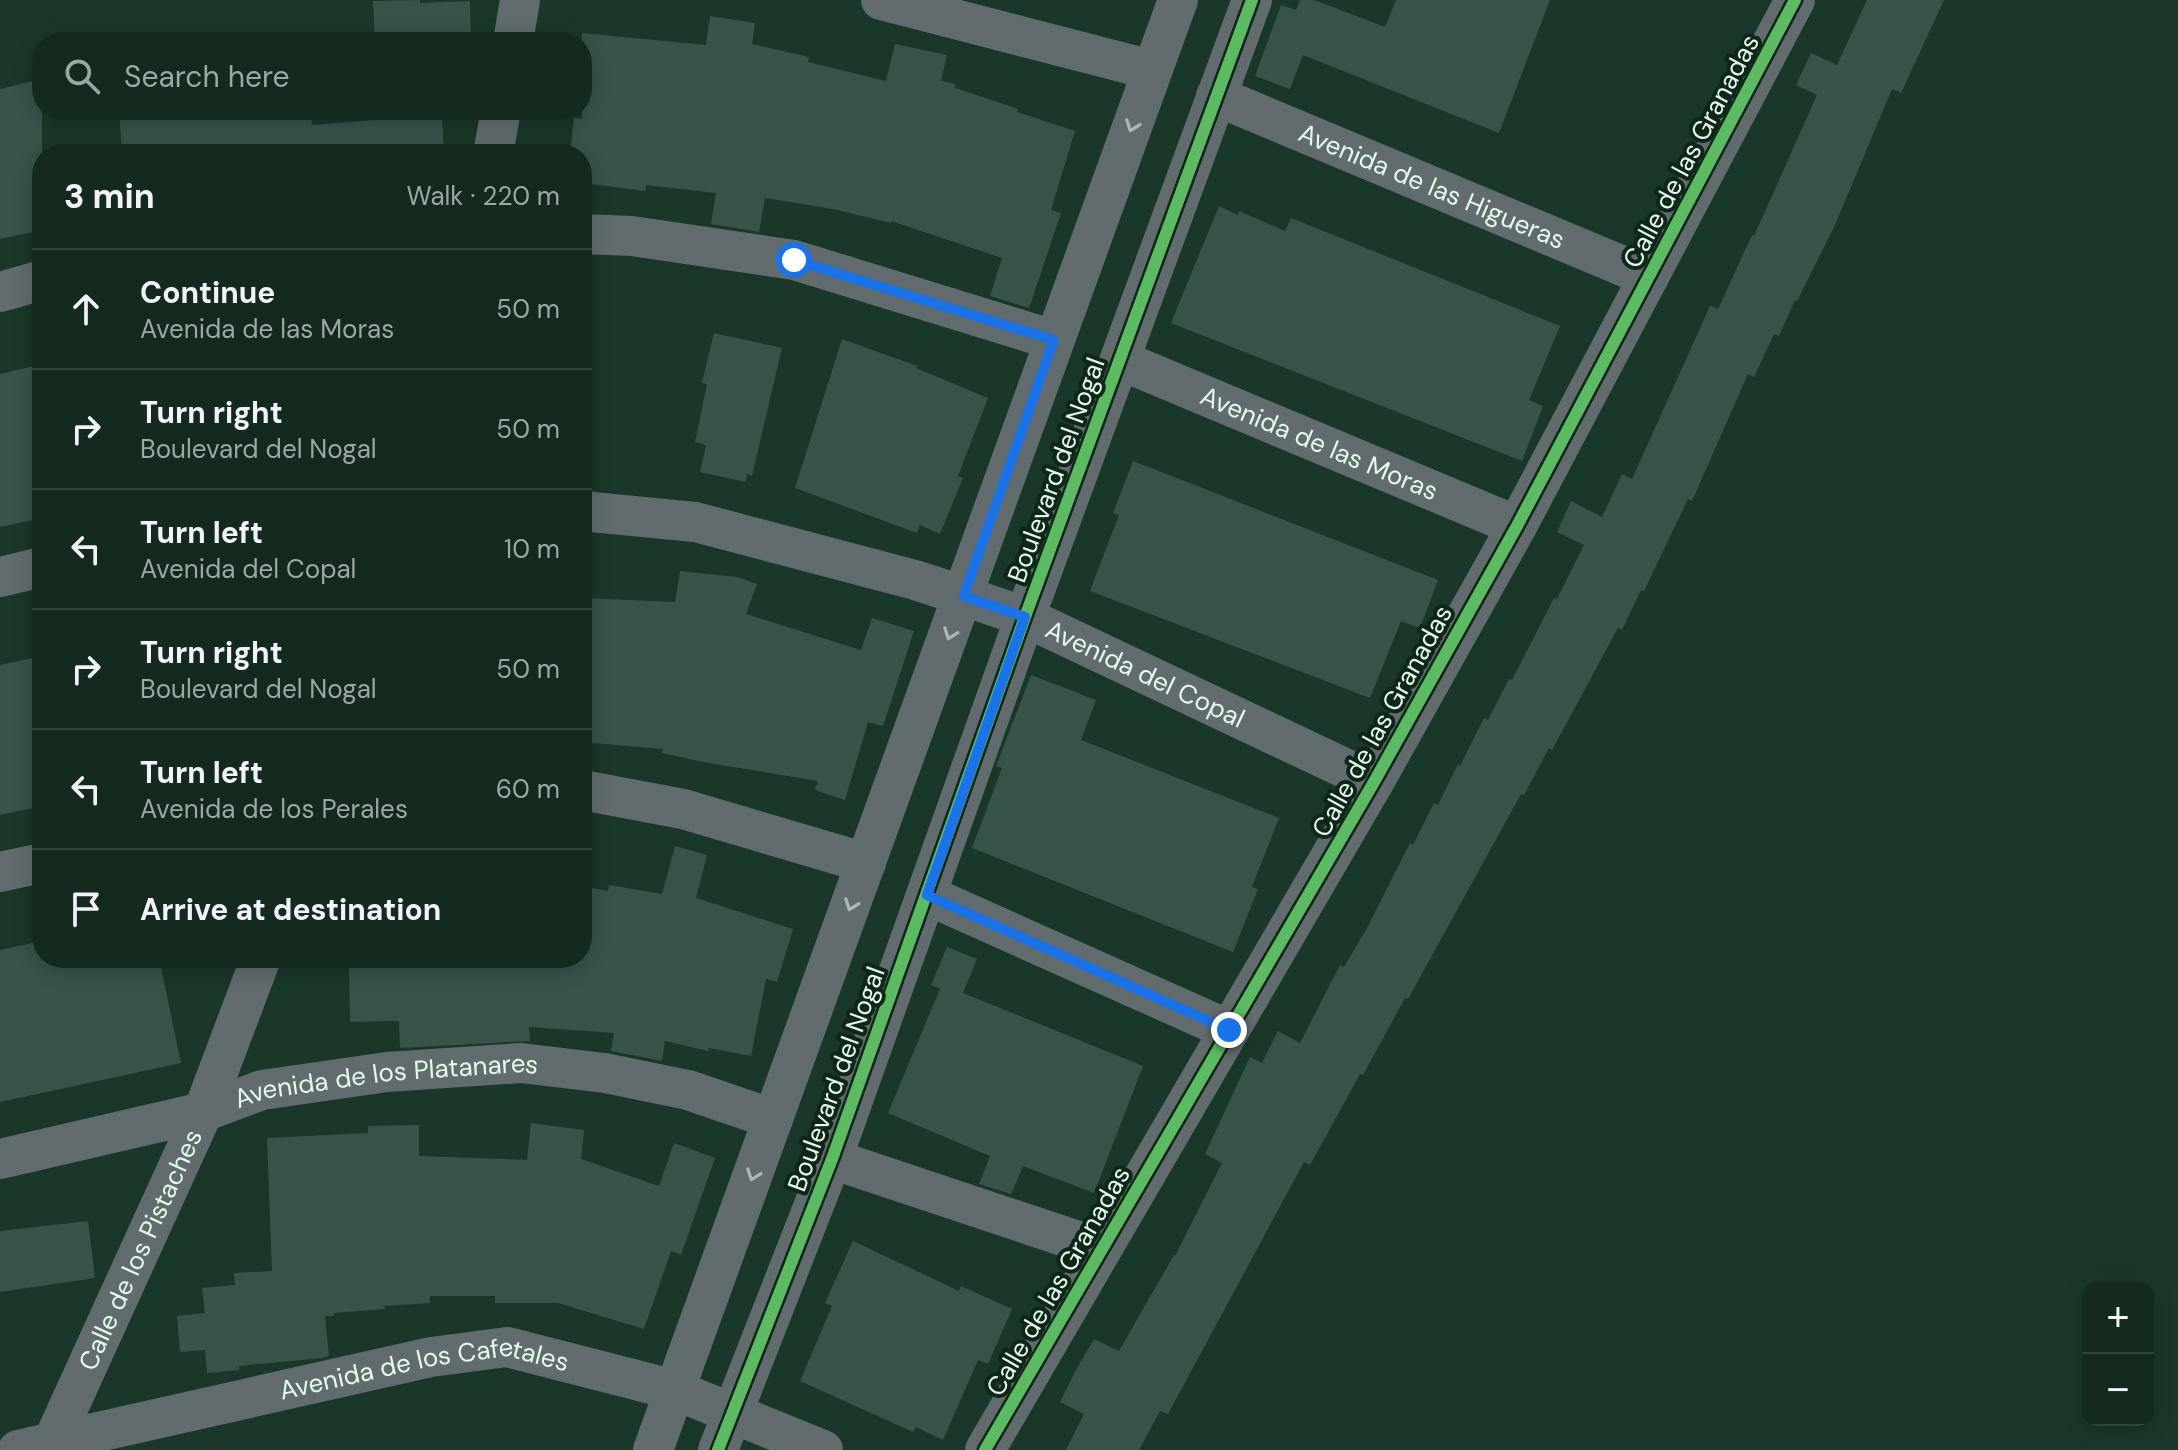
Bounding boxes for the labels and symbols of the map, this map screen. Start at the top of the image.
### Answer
street label: Calle de las Granadas [1615,28,1767,274]
street label: Avenida de las Higueras [1294,116,1570,257]
one-way arrow [1125,118,1142,132]
route start [776,242,812,278]
street label: Boulevard del Nogal [1000,353,1112,587]
street label: Avenida de las Moras [1195,379,1443,508]
street label: Calle de las Granadas [1304,599,1460,843]
street label: Avenida del Copal [1040,612,1250,735]
one-way arrow [943,626,960,640]
one-way arrow [844,897,861,911]
street label: Boulevard del Nogal [780,962,892,1196]
route end [1211,1012,1247,1048]
street label: Avenida de los Platanares [229,1046,540,1116]
street label: Calle de los Pistaches [71,1124,210,1376]
street label: Calle de las Granadas [978,1160,1138,1402]
one-way arrow [746,1168,763,1182]
street label: Avenida de los Cafetales [276,1329,573,1408]

